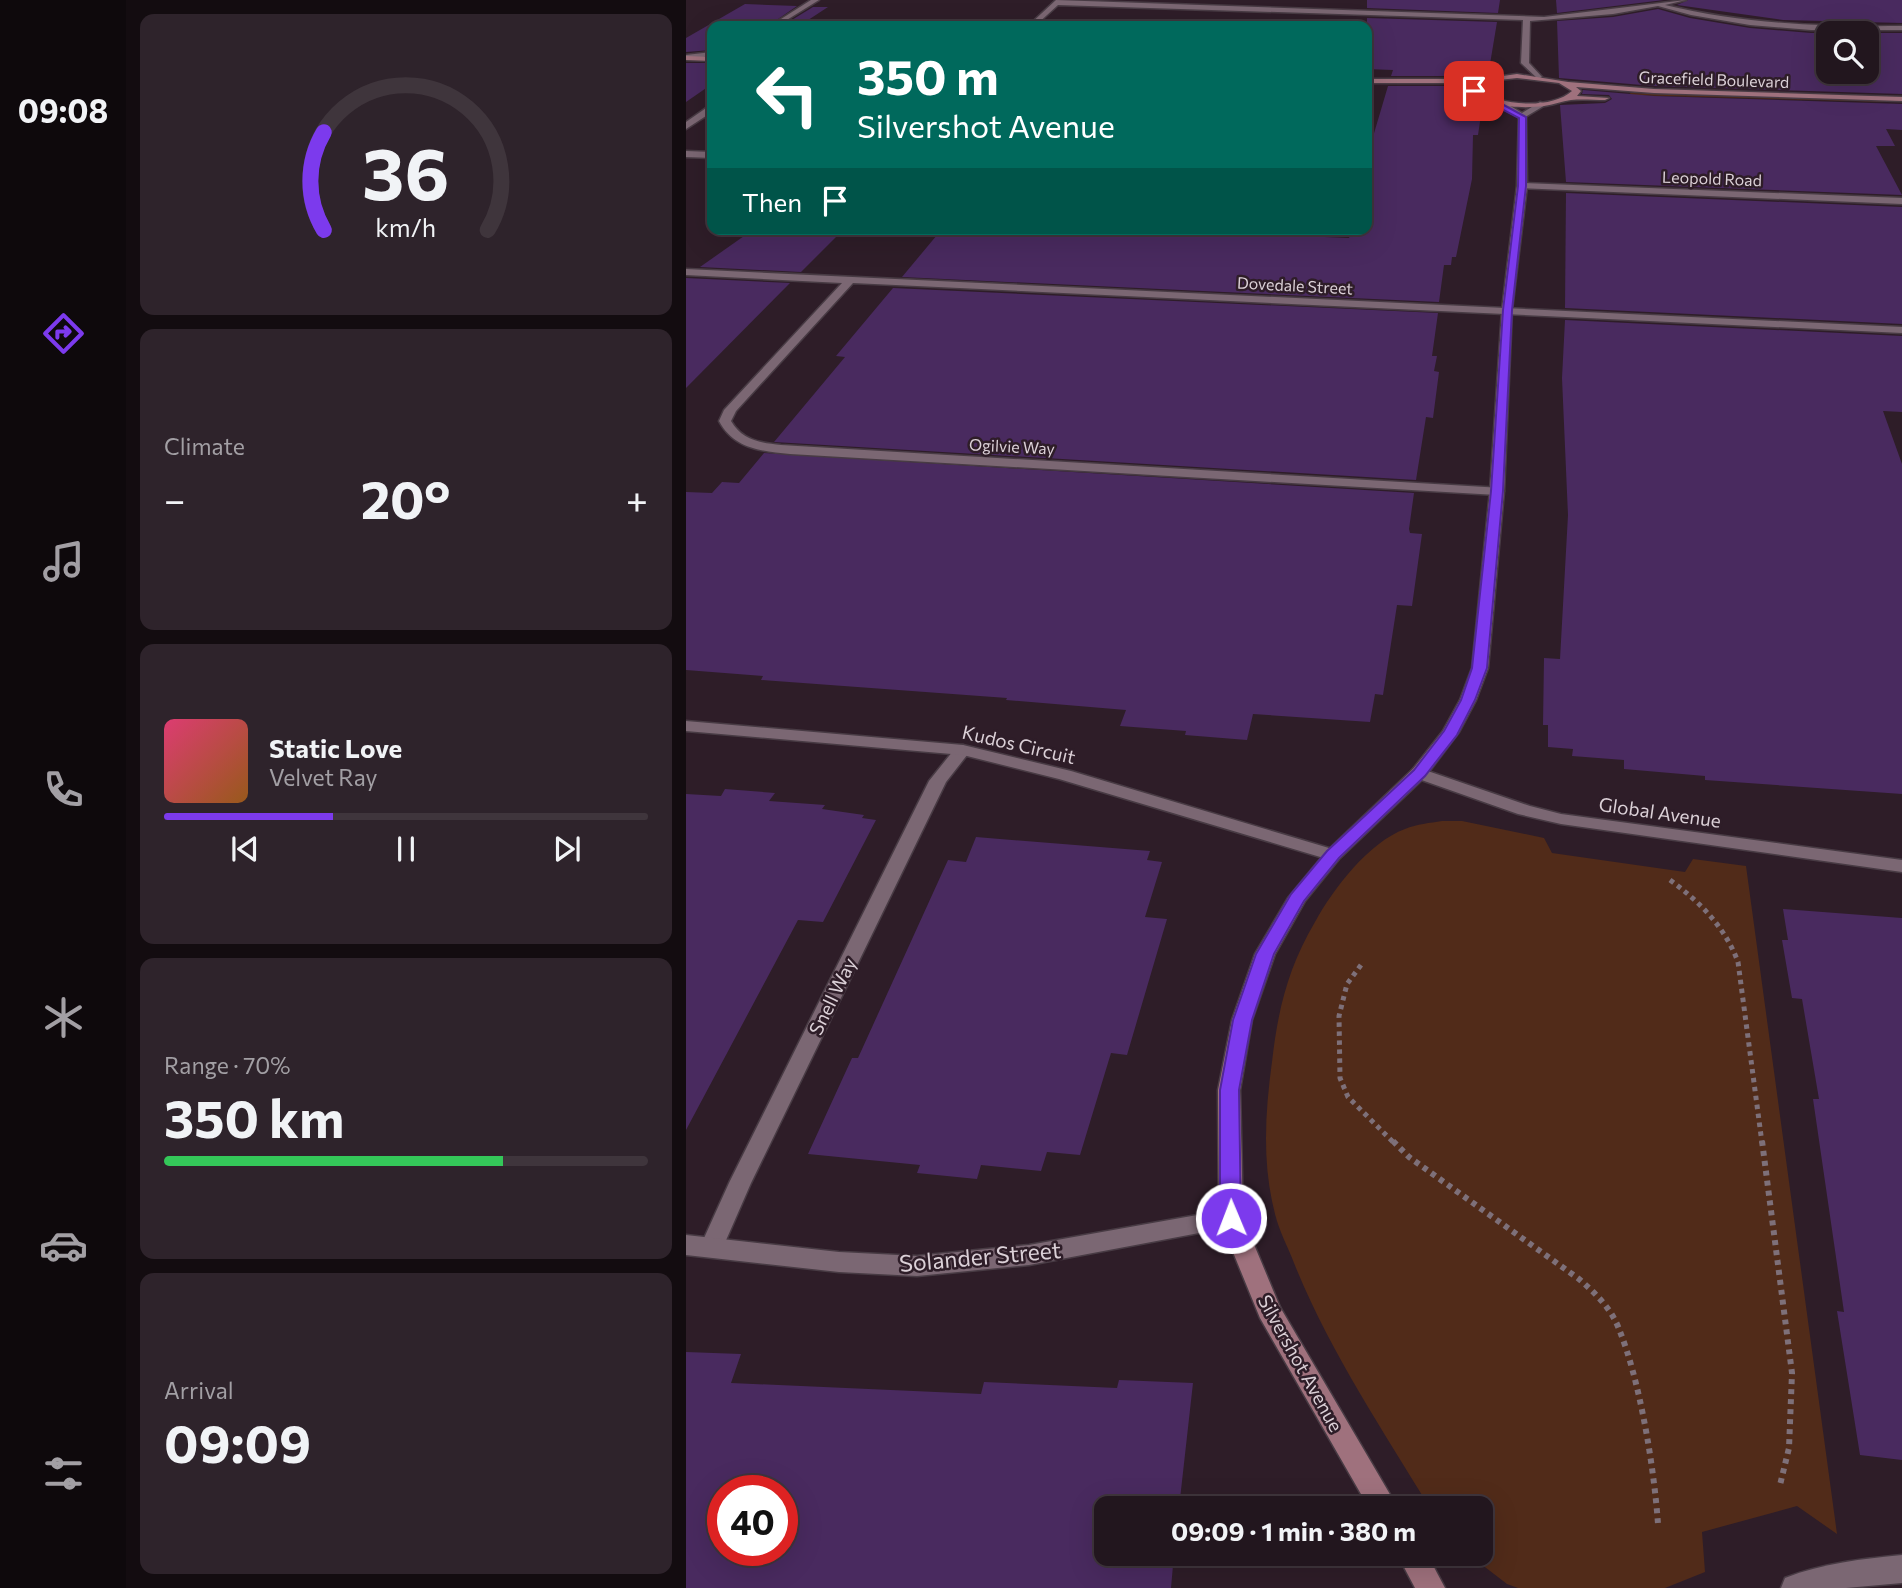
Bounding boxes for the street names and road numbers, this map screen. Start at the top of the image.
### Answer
street label: Gracefield Boulevard [1638,67,1790,91]
street label: Leopold Road [1662,167,1762,189]
street label: Dovedale Street [1237,272,1354,298]
street label: Ogilvie Way [969,434,1055,458]
street label: Kudos Circuit [960,720,1078,768]
street label: Global Avenue [1597,792,1723,832]
street label: Snell Way [803,953,861,1038]
street label: Solander Street [898,1235,1062,1277]
street label: Silvershot Avenue [1254,1290,1348,1436]

